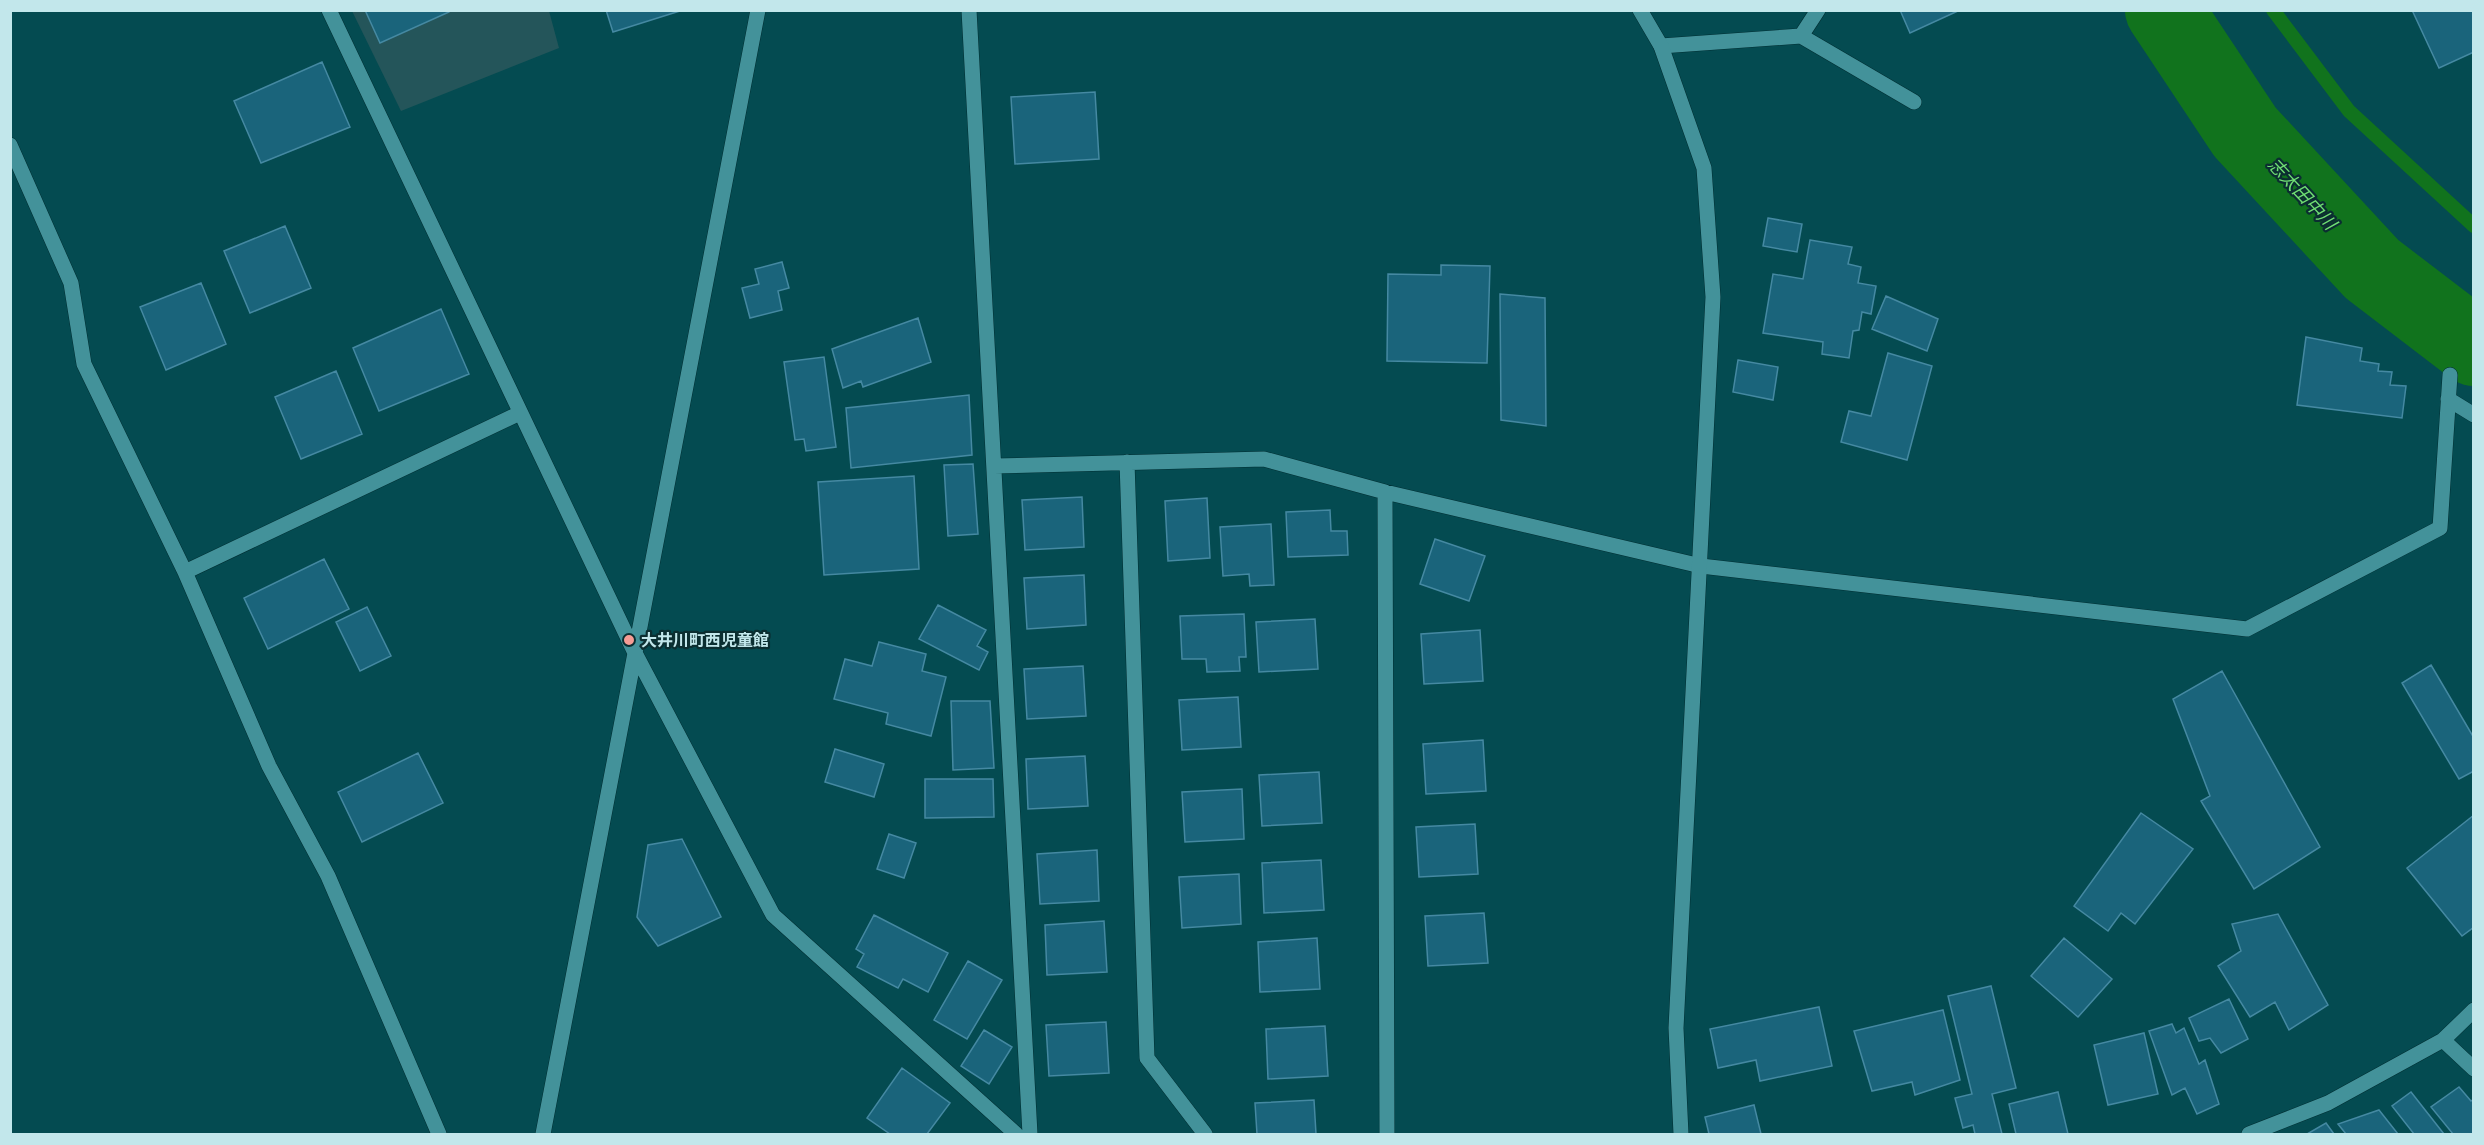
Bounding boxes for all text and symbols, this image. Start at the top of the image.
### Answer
water label: 志太田中川 [2263,154,2342,236]
place label: 大井川町西児童館 [641,631,769,651]
marker: 大井川町西児童館 [622,633,636,647]

